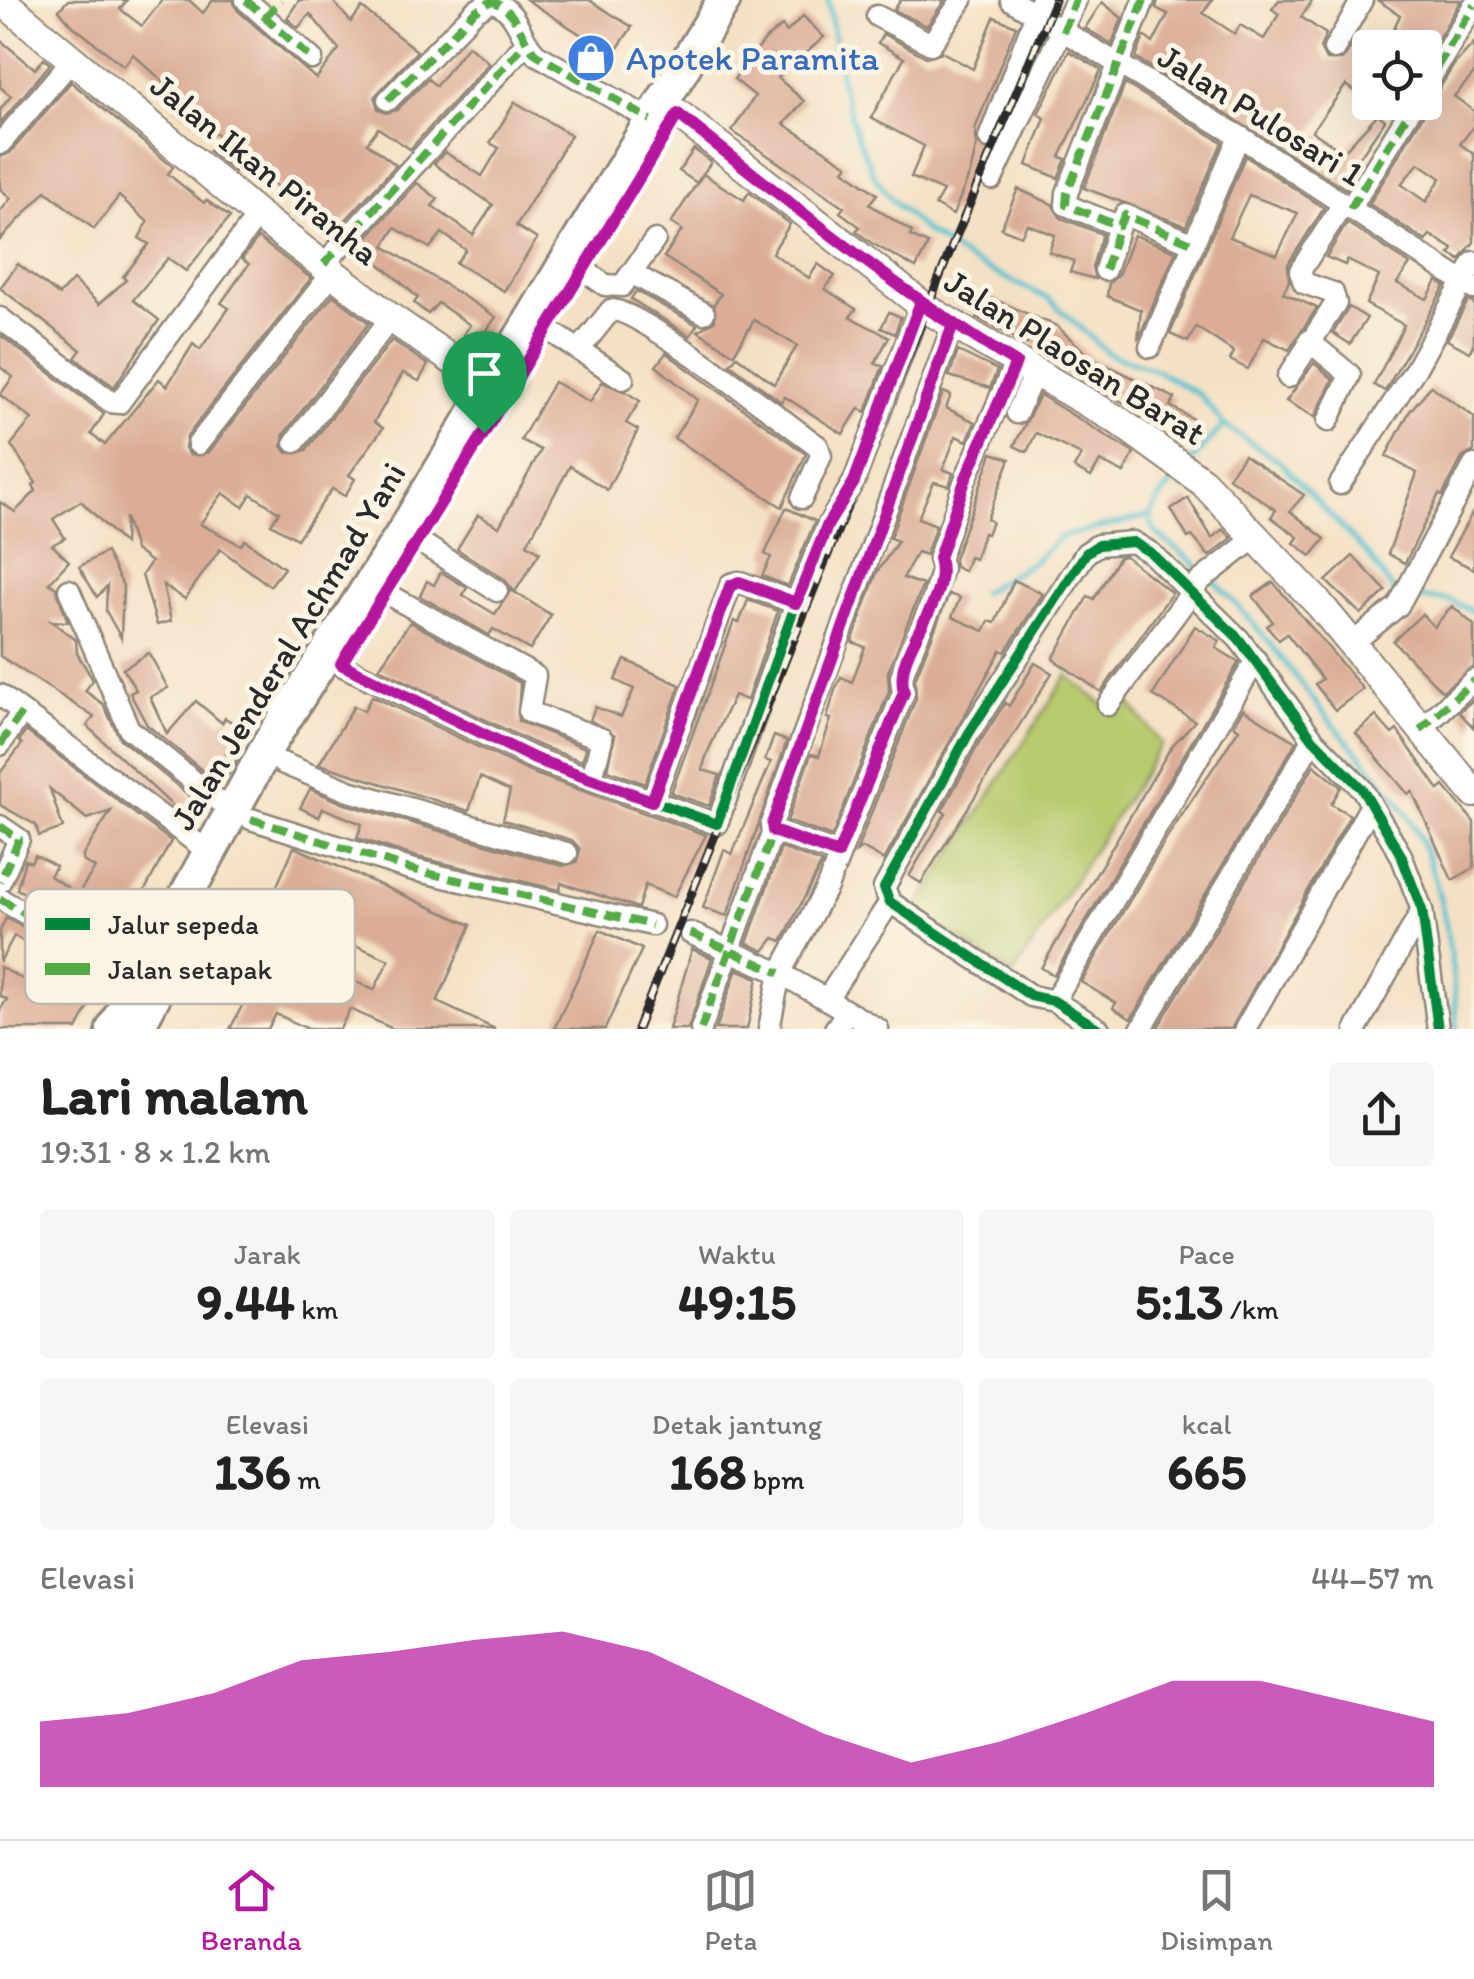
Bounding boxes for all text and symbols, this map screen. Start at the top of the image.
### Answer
map controls [1352,30,1442,120]
button: locate [1352,30,1442,120]
shop icon: Apotek Paramita [565,32,617,84]
street label: Jalan Pulosari 1 [1150,35,1372,195]
place label: Apotek Paramita [626,37,879,79]
street label: Jalan Ikan Piranha [142,64,388,274]
street label: Jalan Plaosan Barat [937,260,1213,454]
pin [442,331,527,434]
icon: arrive [457,346,512,401]
street label: Jalan Jenderal Achmad Yani [161,455,415,837]
legend [25,889,355,1004]
text: Jalur sepeda [108,907,259,941]
text: Jalan setapak [108,952,272,986]
text: Lari malam [40,1062,308,1128]
button: share [1329,1062,1434,1167]
text: 19:31 · 8 × 1.2 km [40,1133,270,1171]
text: Jarak [234,1237,301,1271]
text: Waktu [698,1237,776,1271]
text: Pace [1179,1237,1235,1271]
text: 9.44 [196,1271,295,1332]
text: 49:15 [678,1271,796,1332]
text: 5:13 [1135,1271,1224,1332]
text: km [295,1292,338,1326]
text: /km [1224,1292,1279,1326]
text: Elevasi [226,1407,309,1441]
text: Detak jantung [652,1407,822,1441]
text: kcal [1182,1407,1232,1441]
text: 136 [214,1441,291,1502]
text: 168 [669,1441,746,1502]
text: 665 [1167,1441,1246,1502]
text: m [291,1462,321,1496]
text: bpm [746,1462,805,1496]
text: Elevasi [40,1559,135,1597]
text: 44–57 m [1311,1559,1434,1597]
tab: Beranda [201,1863,302,1957]
tab: Peta [703,1863,758,1957]
tab: Disimpan [1160,1863,1273,1957]

